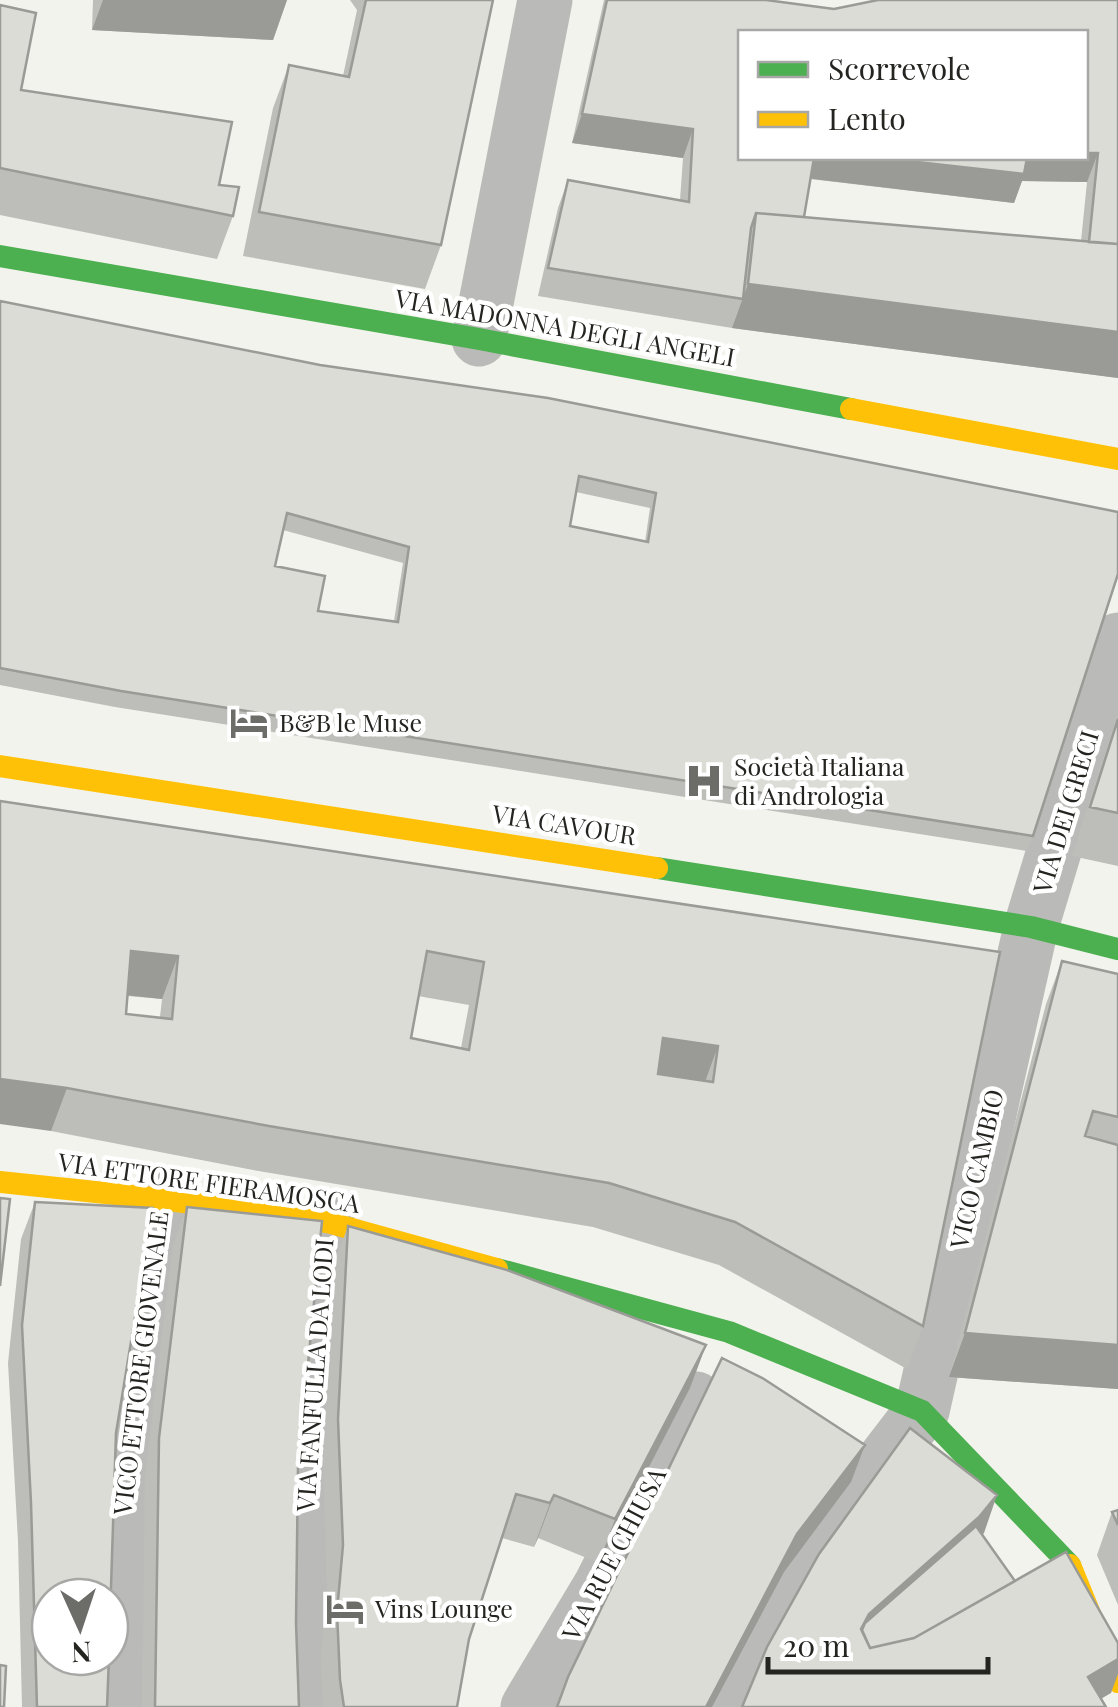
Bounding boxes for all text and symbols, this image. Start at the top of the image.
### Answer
legend [738,30,1088,160]
text: Scorrevole [828,48,970,88]
text: Lento [828,98,906,138]
street label: VIA MADONNA DEGLI ANGELI [392,280,738,373]
hotel icon: B&B le Muse [228,702,270,744]
place label: B&B le Muse [279,705,422,738]
street label: VIA DEI GRECI [1024,726,1105,898]
place label: Società Italiana di Andrologia [734,749,905,811]
hospital icon: Società Italiana di Andrologia [683,760,725,802]
street label: VIA CAVOUR [489,796,639,851]
street label: VICO CAMBIO [941,1086,1010,1252]
street label: VIA ETTORE FIERAMOSCA [55,1144,362,1219]
street label: VICO ETTORE GIOVENALE [104,1209,175,1518]
street label: VIA FANFULLA DA LODI [287,1237,340,1514]
street label: VIA RUE CHIUSA [553,1461,672,1646]
north arrow [30,1577,130,1677]
hotel icon: Vins Lounge [324,1588,366,1630]
place label: Vins Lounge [374,1591,513,1624]
scale bar [768,1612,988,1674]
text: 20 m [783,1625,850,1665]
text: N [70,1634,92,1672]

